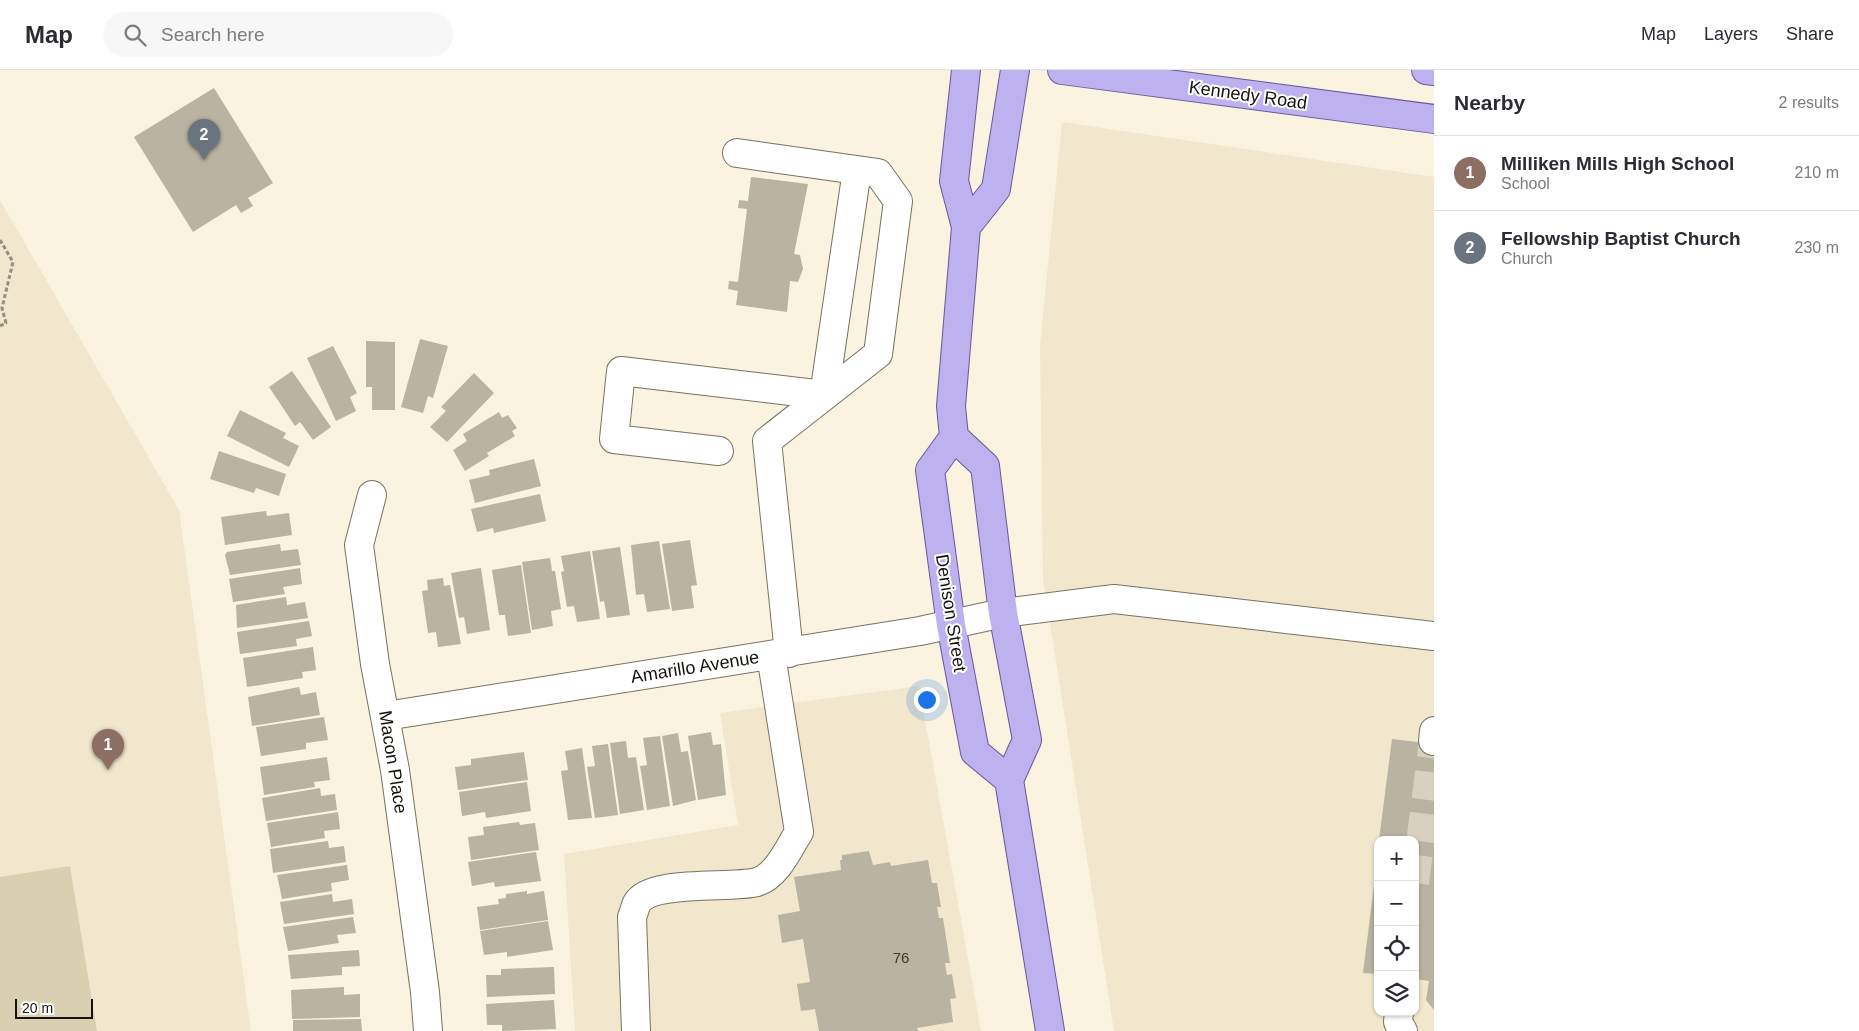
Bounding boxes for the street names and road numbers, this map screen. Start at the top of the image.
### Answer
street label: Kennedy Road [1188,77,1308,113]
street label: Denison Street [932,553,970,673]
street label: Amarillo Avenue [629,647,761,687]
street label: Macon Place [375,709,411,815]

